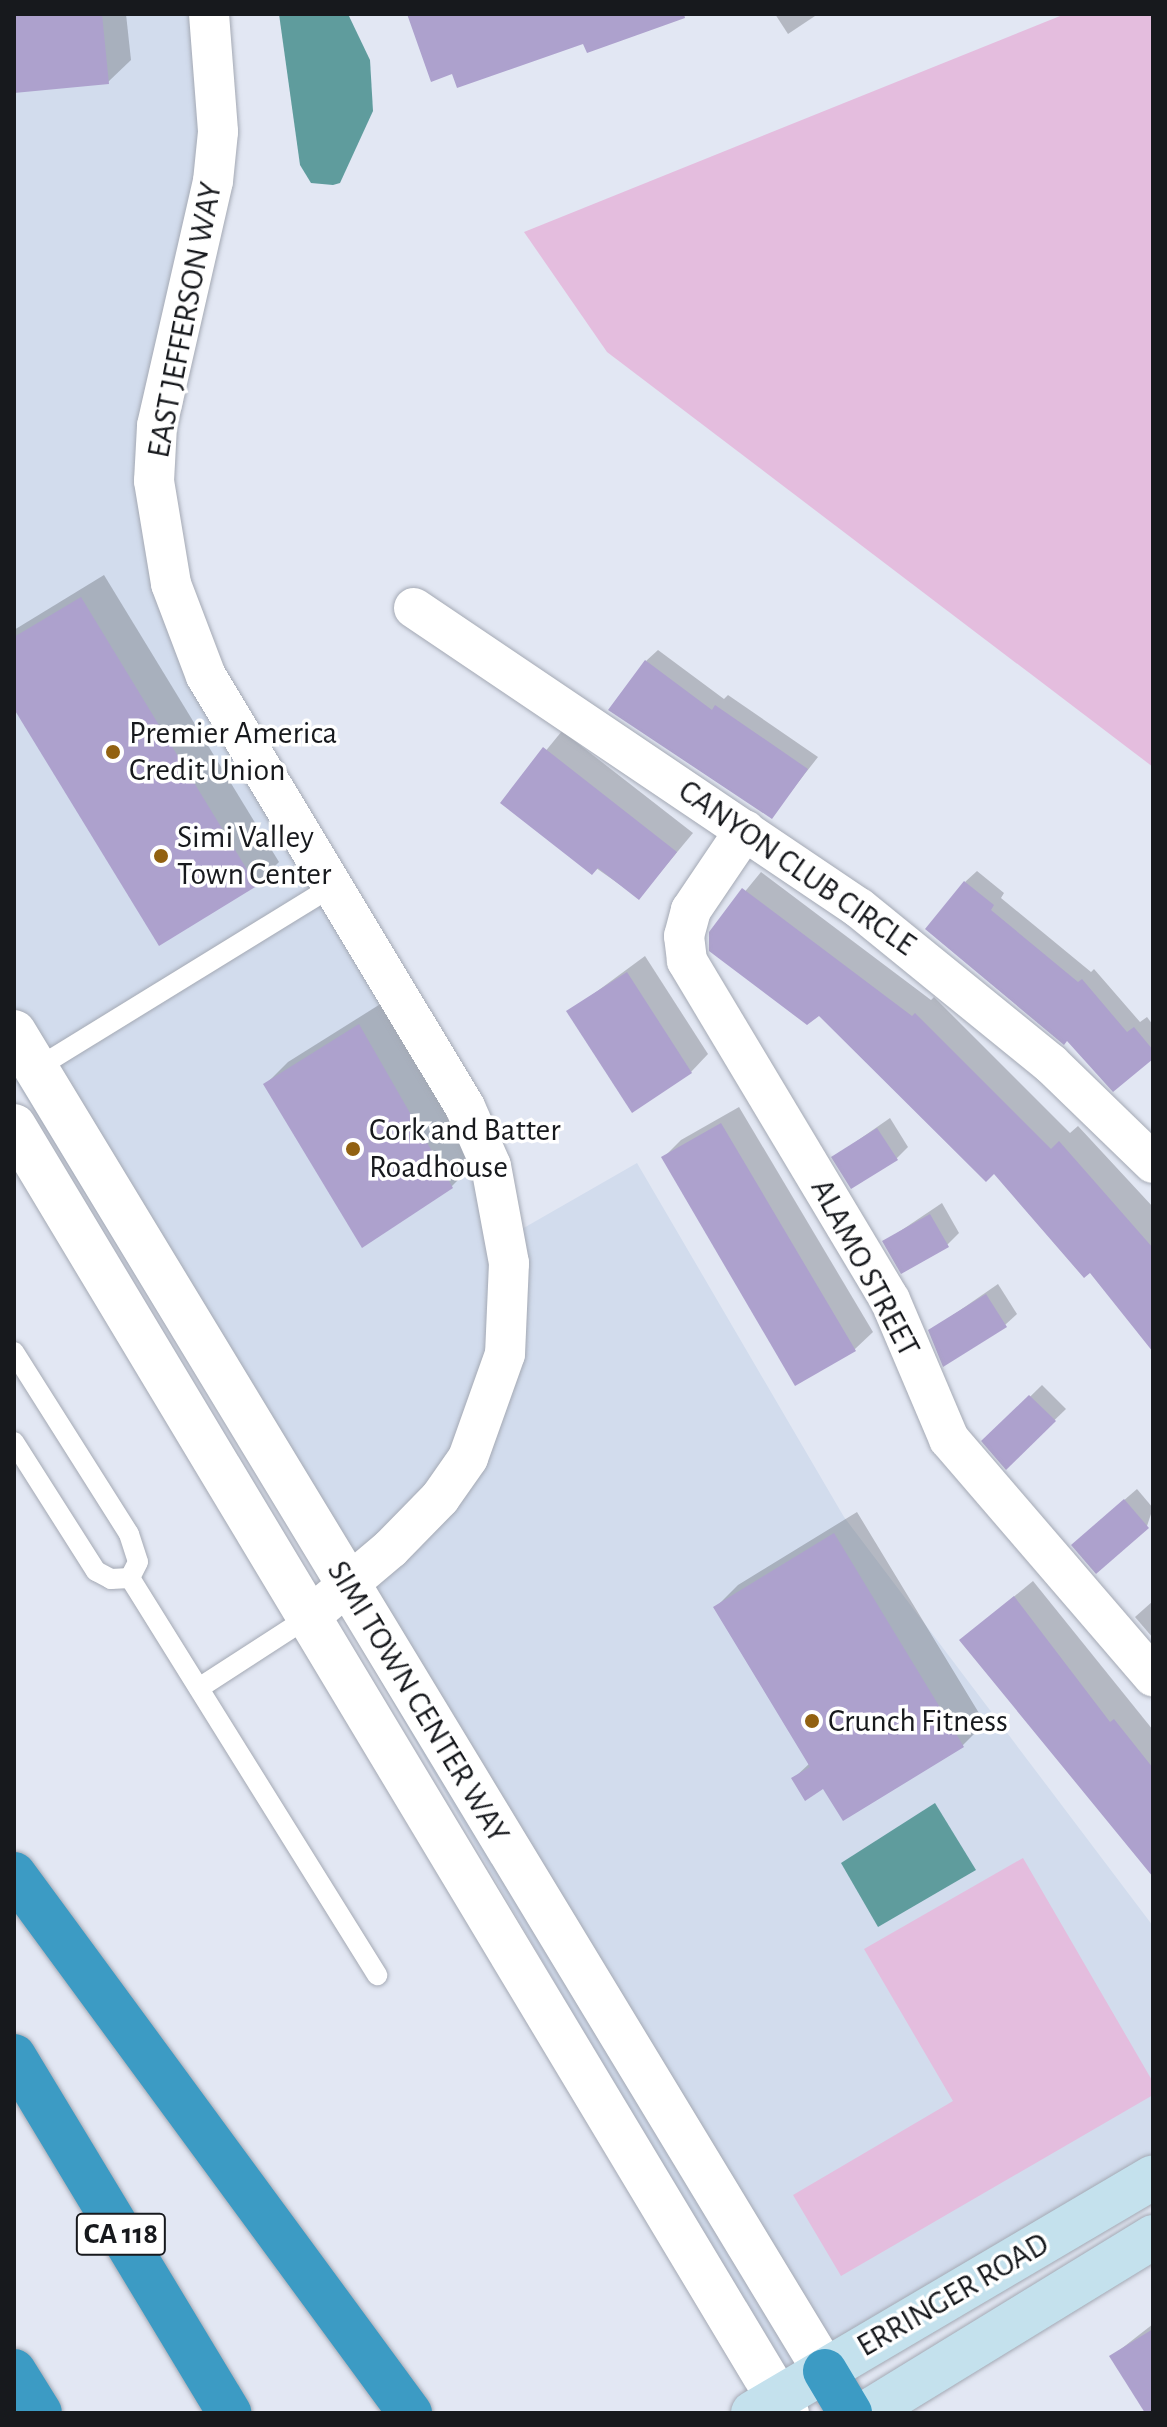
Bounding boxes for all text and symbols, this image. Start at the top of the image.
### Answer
street label: EAST JEFFERSON WAY [139,179,231,461]
place label: Premier America Credit Union [129,715,337,790]
marker: Premier America Credit Union [104,743,122,761]
street label: CANYON CLUB CIRCLE [671,772,923,964]
place label: Simi Valley Town Center [177,819,331,894]
marker: Simi Valley Town Center [152,847,170,865]
place label: Cork and Batter Roadhouse [369,1112,560,1187]
marker: Cork and Batter Roadhouse [344,1140,362,1158]
street label: ALAMO STREET [802,1173,928,1363]
street label: SIMI TOWN CENTER WAY [319,1554,517,1850]
place label: Crunch Fitness [828,1702,1008,1740]
marker: Crunch Fitness [803,1712,821,1730]
road number: CA 118 [75,2208,167,2260]
street label: ERRINGER ROAD [850,2225,1056,2365]

